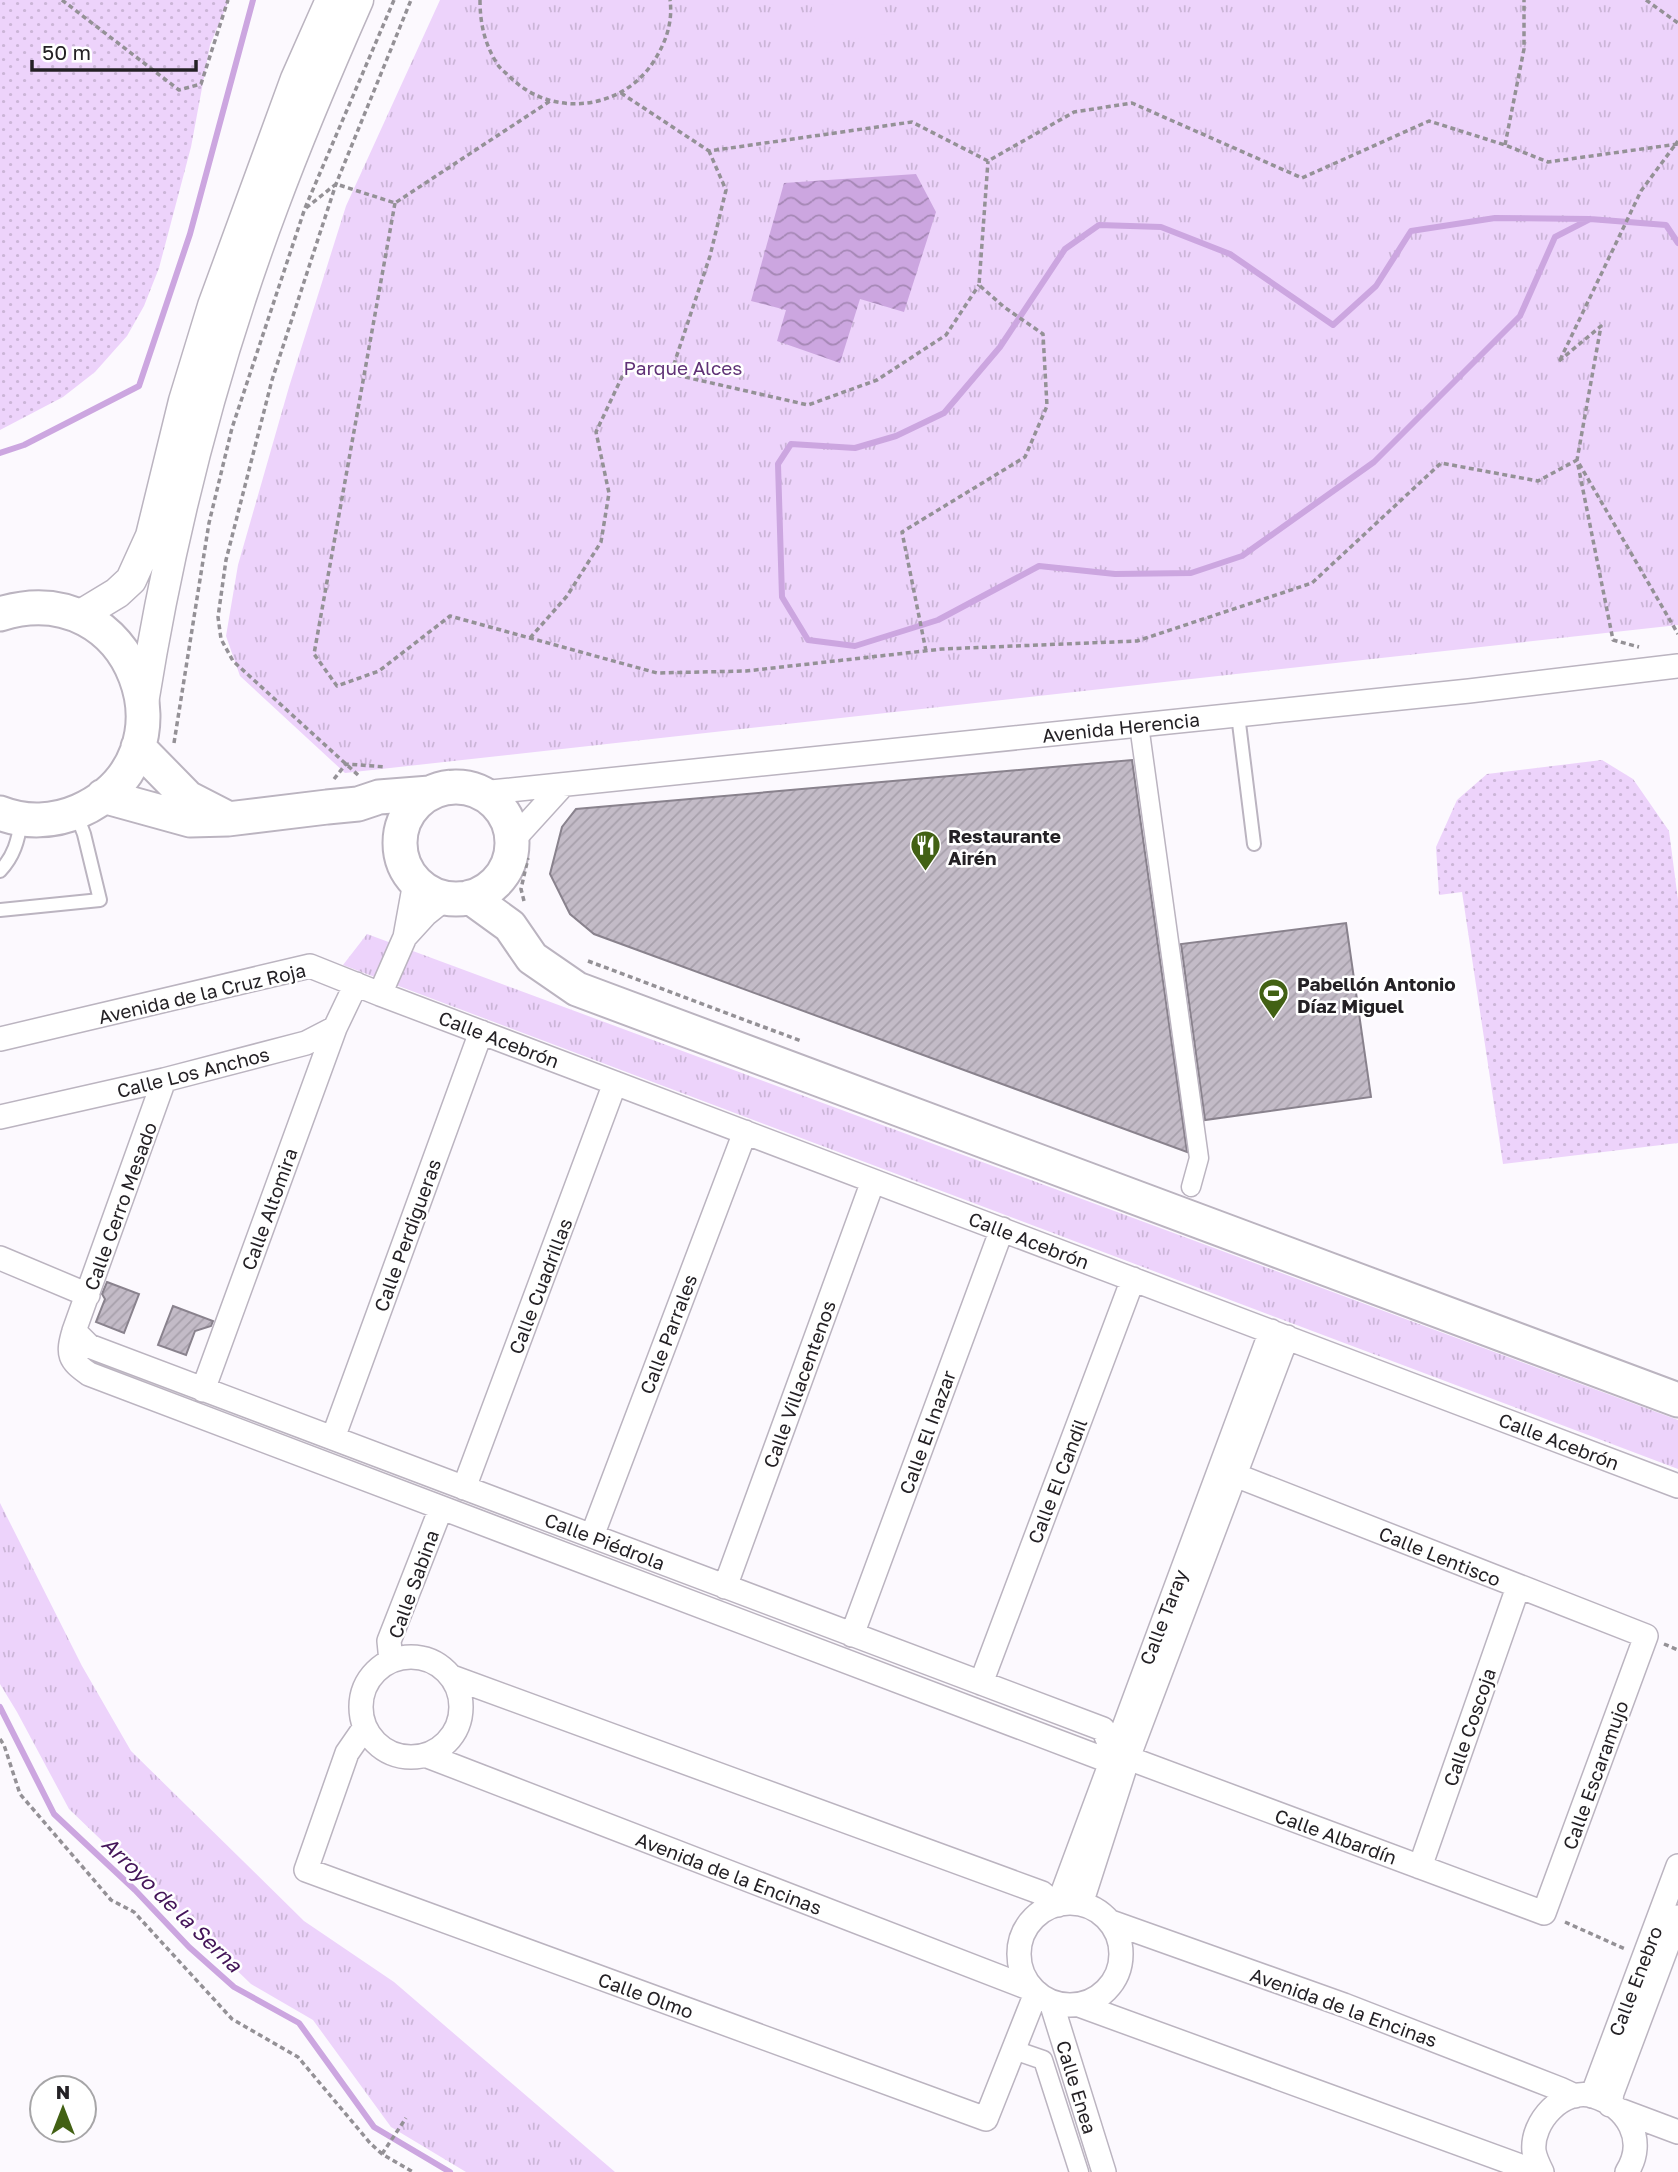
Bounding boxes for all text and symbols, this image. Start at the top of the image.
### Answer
scale bar [32,28,196,72]
text: 50 m [42,39,91,65]
park label: Parque Alces [624,356,742,379]
street label: Avenida Herencia [1041,707,1201,747]
place label: Restaurante Airén [948,824,1061,869]
restaurant icon: Restaurante Airén [908,829,942,873]
street label: Avenida de la Cruz Roja [96,958,308,1028]
place label: Pabellón Antonio Díaz Miguel [1297,972,1456,1017]
sports icon: Pabellón Antonio Díaz Miguel [1257,977,1291,1021]
street label: Calle Acebrón [435,1005,563,1073]
street label: Calle Los Anchos [114,1042,272,1102]
street label: Calle Cerro Mesado [79,1119,161,1293]
street label: Calle Altomira [236,1145,302,1273]
street label: Calle Perdigueras [369,1155,445,1315]
street label: Calle Acebrón [965,1206,1093,1274]
street label: Calle Cuadrillas [504,1215,576,1357]
street label: Calle Parrales [635,1271,701,1397]
street label: Calle Villacentenos [758,1297,840,1471]
street label: Calle El Inazar [894,1366,960,1497]
street label: Calle Acebrón [1495,1407,1623,1475]
street label: Calle El Candil [1023,1415,1091,1547]
street label: Calle Piédrola [542,1507,668,1575]
street label: Calle Lentisco [1376,1521,1504,1591]
street label: Calle Sabina [383,1527,443,1641]
street label: Calle Taray [1134,1566,1192,1668]
street label: Calle Coscoja [1438,1665,1500,1789]
street label: Calle Escaramujo [1557,1697,1633,1853]
street label: Calle Albardín [1272,1803,1400,1869]
street label: Avenida de la Encinas [633,1827,825,1919]
water label: Arroyo de la Serna [97,1831,248,1978]
street label: Calle Enebro [1603,1923,1667,2039]
street label: Avenida de la Encinas [1247,1962,1441,2052]
street label: Calle Olmo [595,1967,697,2023]
street label: Calle Enea [1052,2038,1102,2136]
north arrow [28,2074,98,2144]
text: N [56,2080,70,2103]

